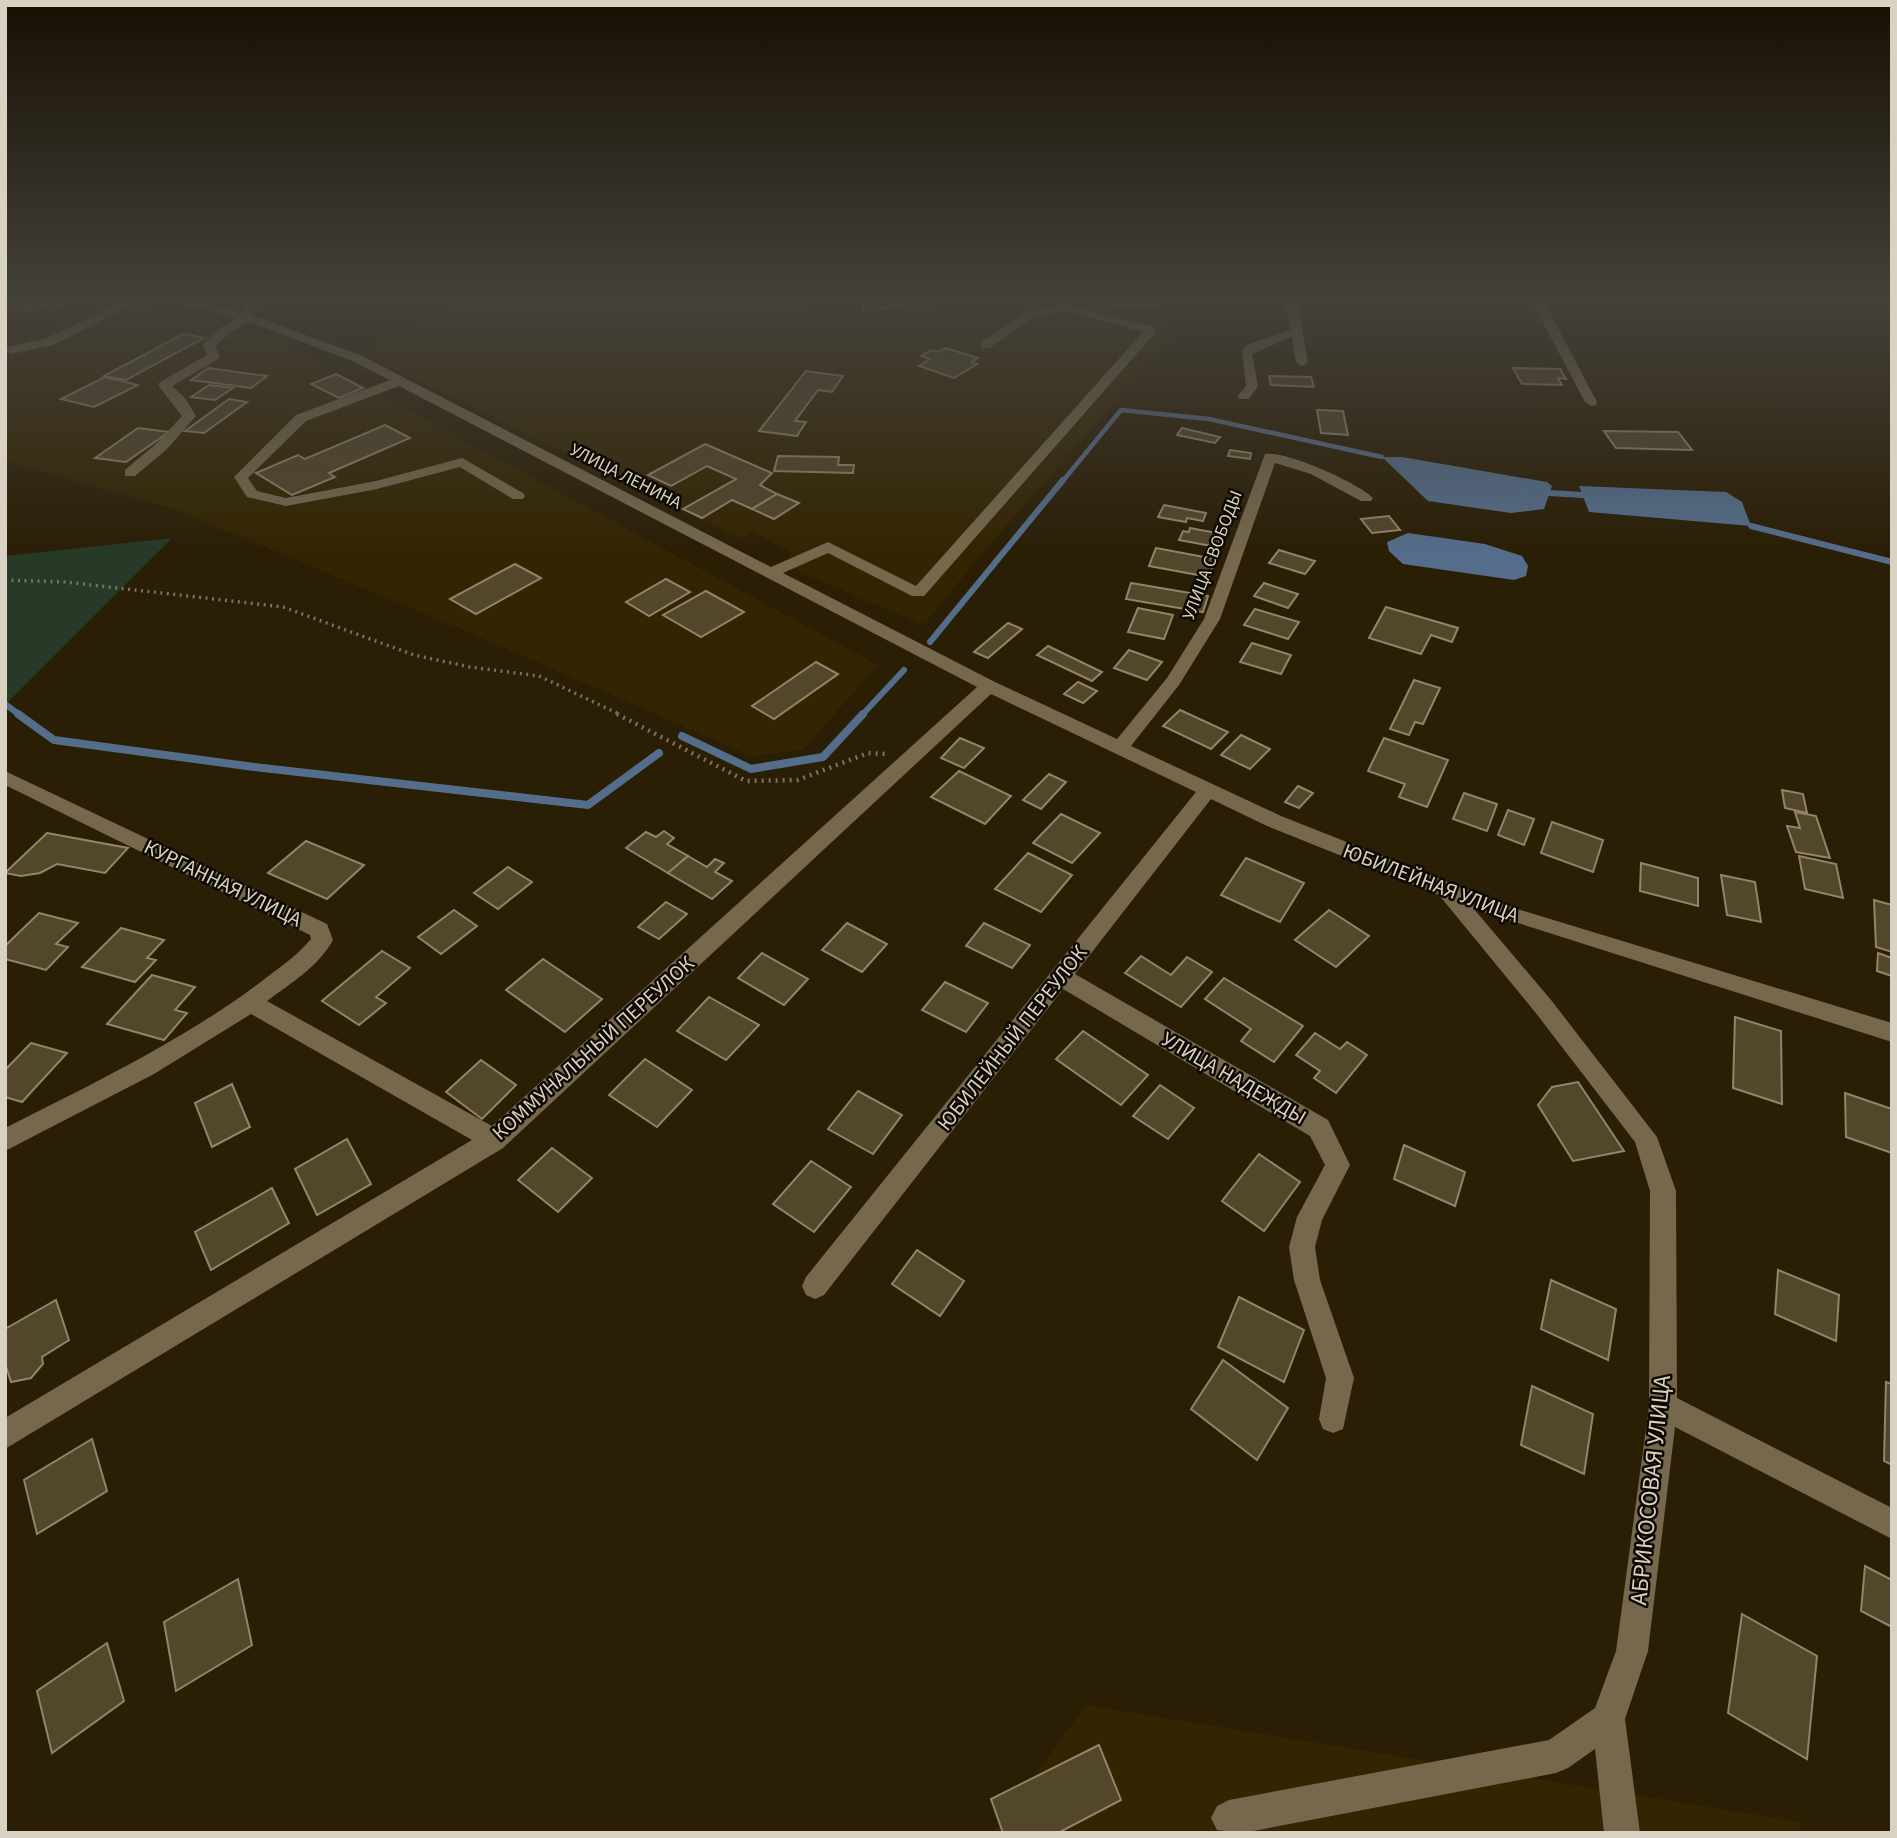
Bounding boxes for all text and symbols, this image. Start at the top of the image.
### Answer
street label: УЛИЦА ЛЕНИНА [566,438,686,515]
street label: УЛИЦА СВОБОДЫ [1176,487,1249,623]
street label: КУРГАННАЯ УЛИЦА [139,832,307,934]
street label: ЮБИЛЕЙНАЯ УЛИЦА [1339,836,1524,931]
street label: ЮБИЛЕЙНЫЙ ПЕРЕУЛОК [930,938,1094,1137]
street label: КОММУНАЛЬНЫЙ ПЕРЕУЛОК [485,948,701,1147]
street label: УЛИЦА НАДЕЖДЫ [1156,1024,1312,1132]
street label: АБРИКОСОВАЯ УЛИЦА [1621,1373,1680,1607]

